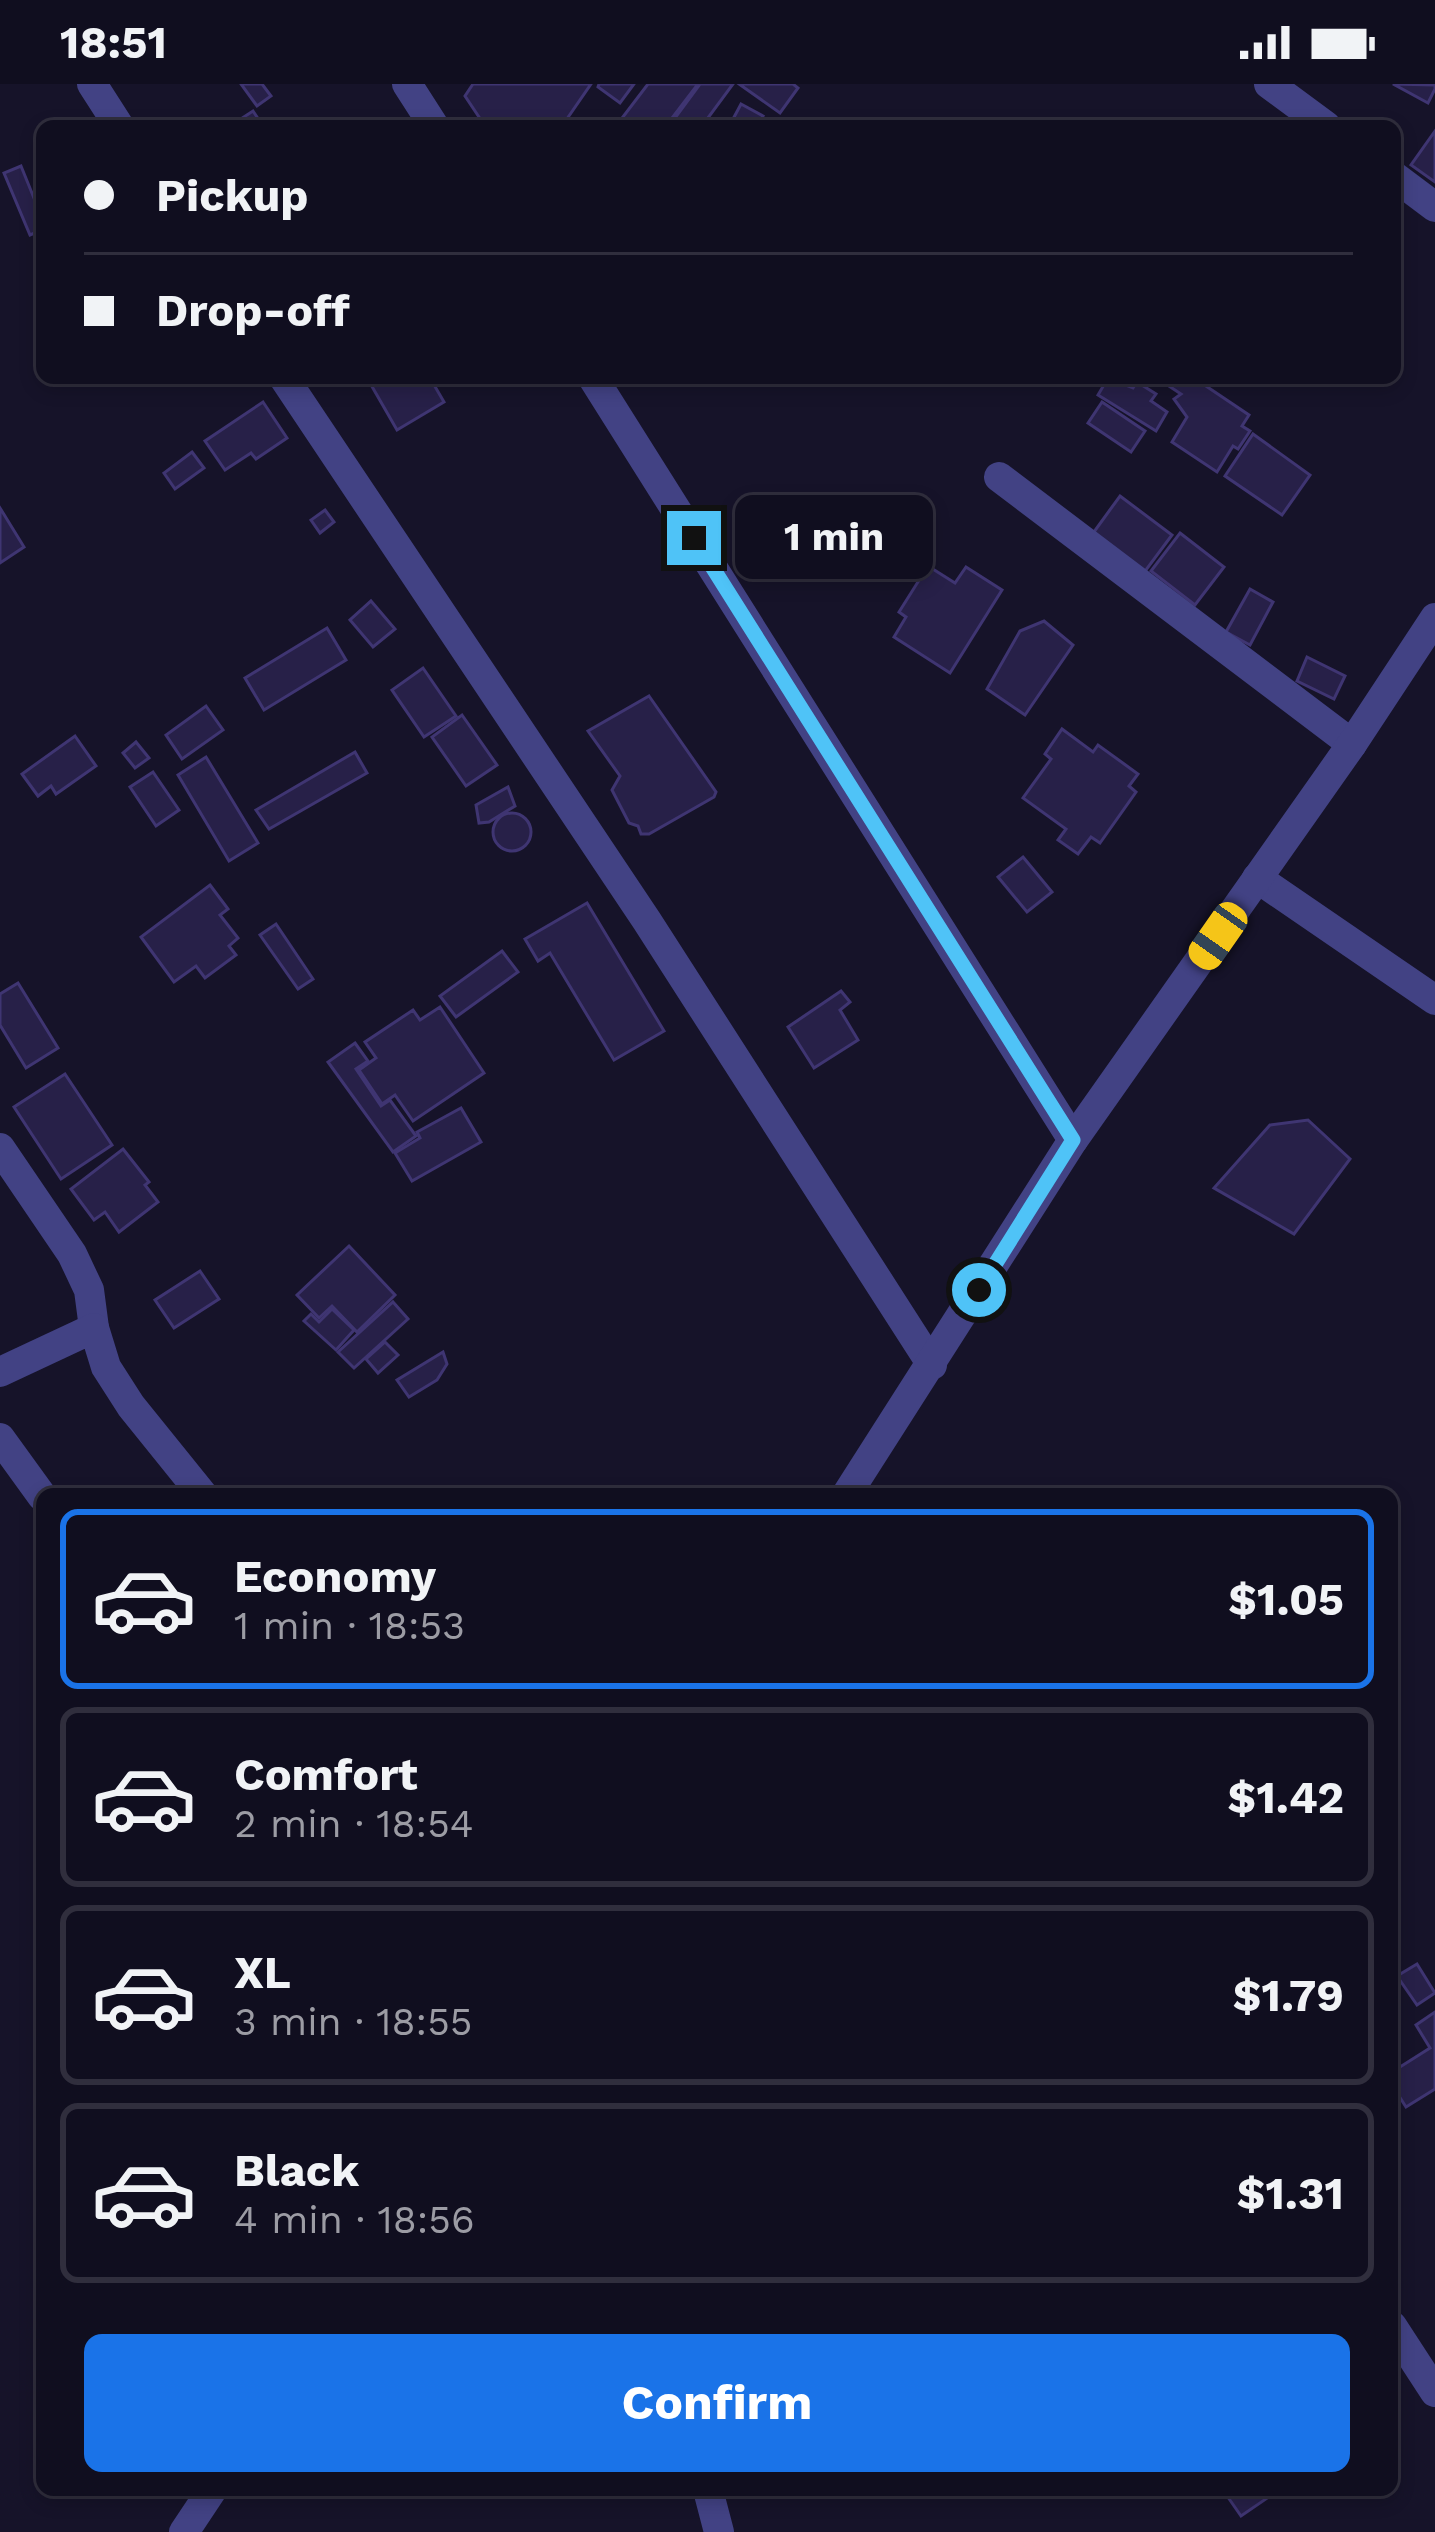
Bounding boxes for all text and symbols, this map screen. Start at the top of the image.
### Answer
text: 18:51 [60,16,167,69]
text: Pickup [156,169,308,222]
text: Drop-off [156,284,350,337]
callout: 1 min [736,496,934,580]
route end [667,511,721,565]
text: 1 min [784,514,884,559]
car [1183,896,1253,976]
route start [952,1263,1006,1317]
icon: car [90,1545,198,1653]
text: Economy [234,1550,436,1603]
text: $1.05 [1228,1573,1344,1626]
text: 1 min · 18:53 [234,1603,465,1648]
icon: car [90,1743,198,1851]
text: Comfort [234,1748,418,1801]
text: $1.42 [1228,1771,1344,1824]
text: 2 min · 18:54 [234,1801,474,1846]
icon: car [90,1941,198,2049]
text: XL [234,1946,291,1999]
text: $1.79 [1233,1969,1344,2022]
text: 3 min · 18:55 [234,1999,473,2044]
icon: car [90,2139,198,2247]
text: Black [234,2144,359,2197]
text: $1.31 [1237,2167,1344,2220]
text: 4 min · 18:56 [234,2197,475,2242]
button: Confirm [84,2334,1350,2472]

